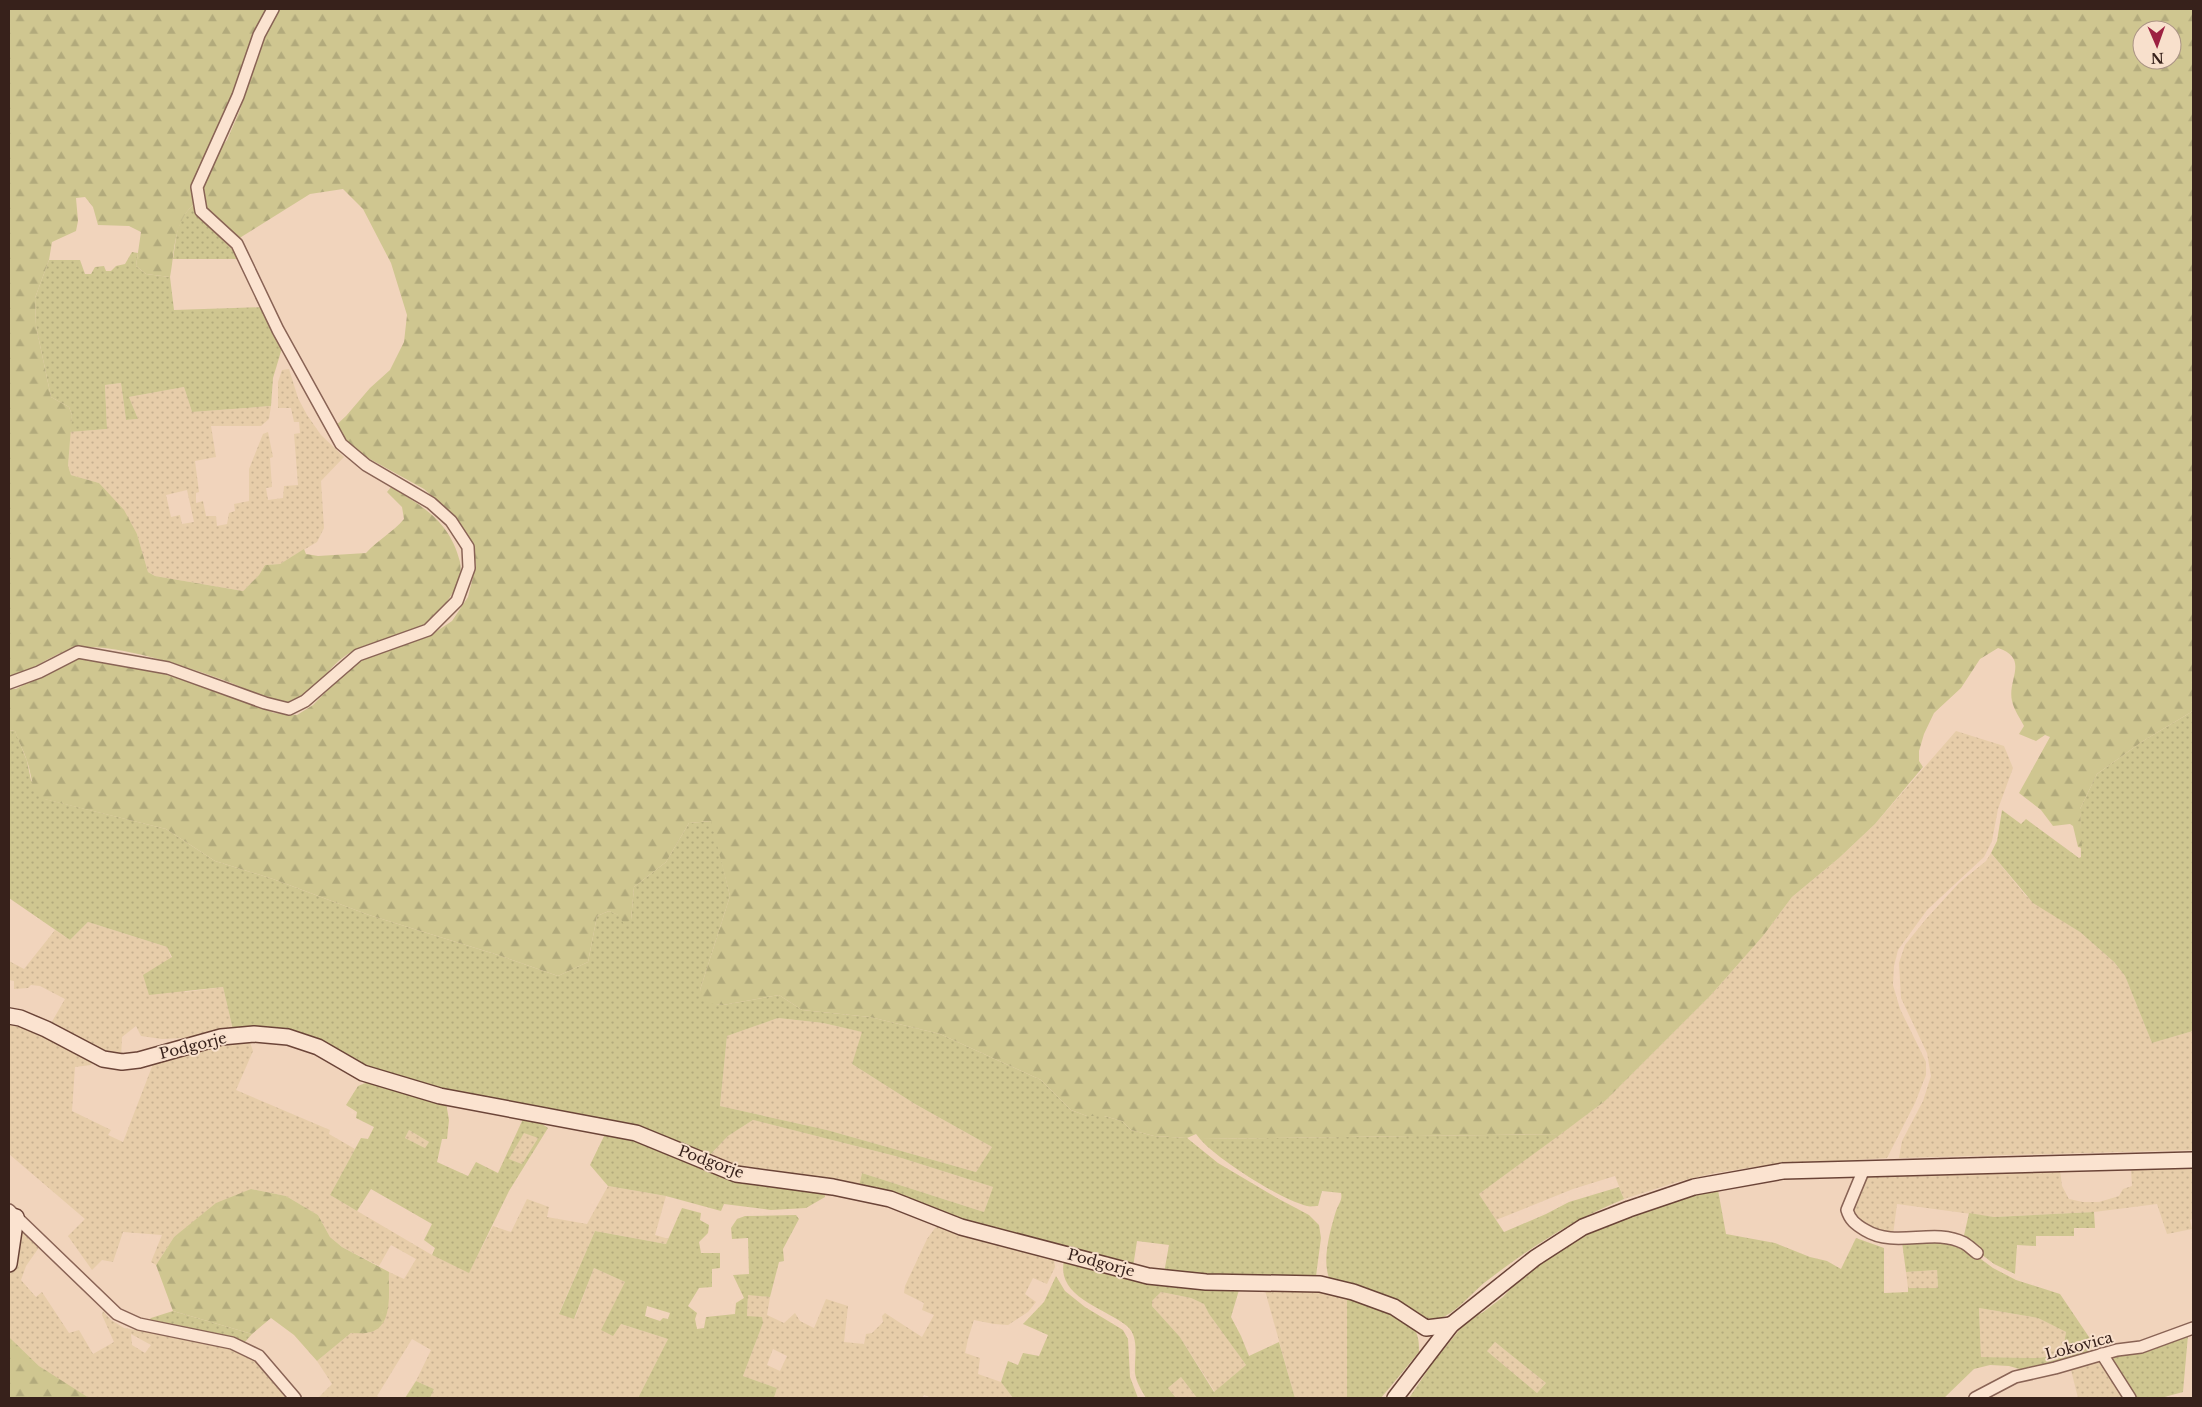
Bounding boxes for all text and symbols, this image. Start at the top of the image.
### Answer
north arrow [2132,20,2182,70]
text: N [2151,49,2164,67]
street label: Podgorje [157,1028,229,1063]
street label: Podgorje [676,1141,747,1182]
street label: Podgorje [1065,1244,1137,1281]
street label: Lokovica [2043,1327,2116,1364]

